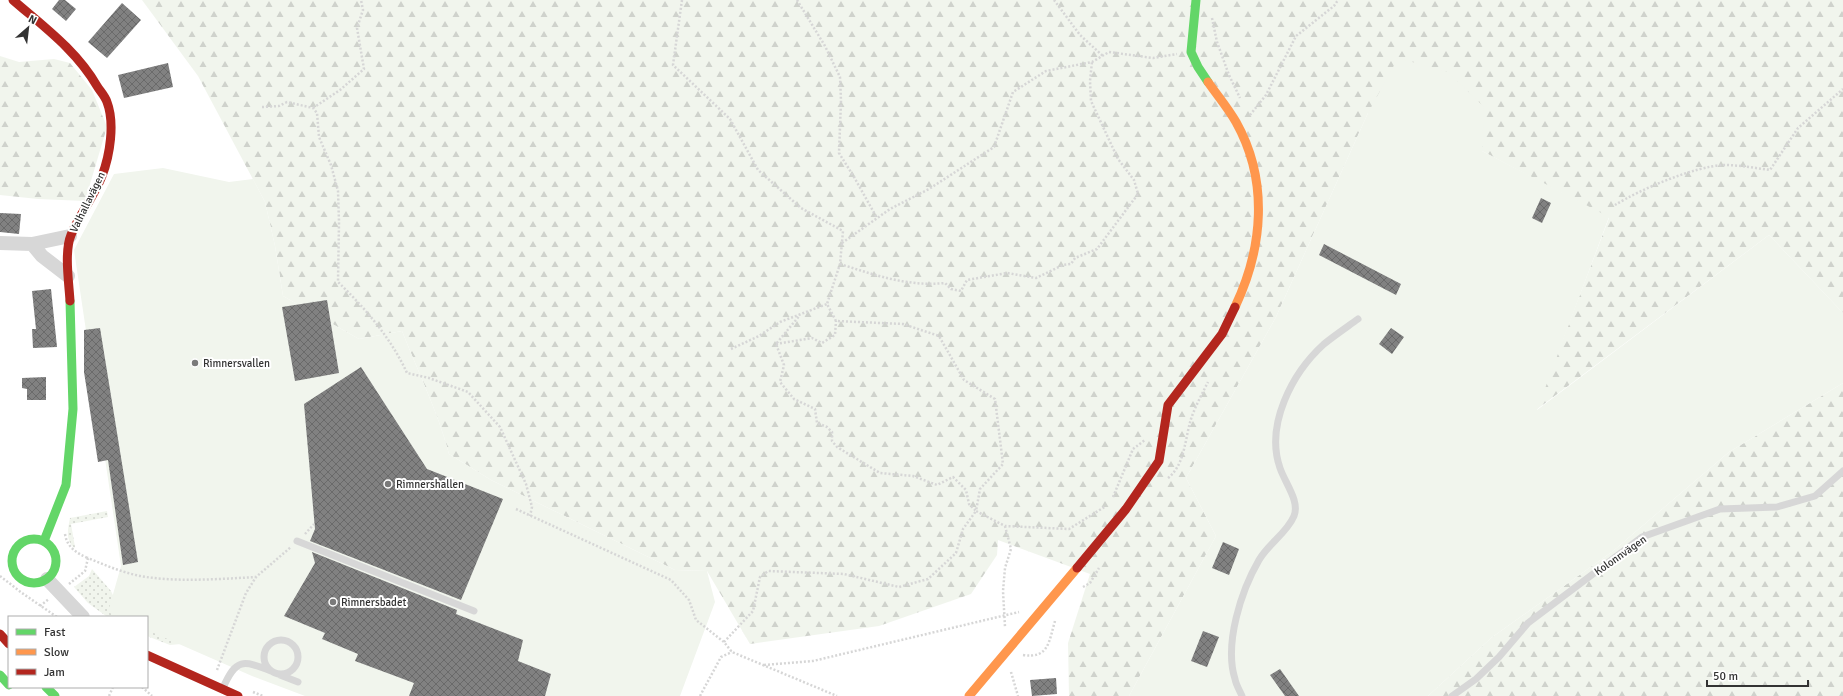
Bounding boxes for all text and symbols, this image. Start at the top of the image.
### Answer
north arrow [8,8,48,48]
text: N [26,12,39,27]
street label: Valhallavägen [67,170,108,235]
place label: Rimnersvallen [203,357,270,370]
marker: Rimnersvallen [190,358,200,368]
place label: Rimnershallen [396,478,464,491]
marker: Rimnershallen [383,479,393,489]
street label: Kolonnvägen [1592,533,1649,578]
place label: Rimnersbadet [341,596,406,609]
marker: Rimnersbadet [328,597,338,607]
legend [8,616,148,688]
text: Fast [44,625,65,640]
text: Slow [44,645,69,660]
scale bar [1707,662,1808,688]
text: Jam [44,665,65,680]
text: 50 m [1713,669,1738,684]

